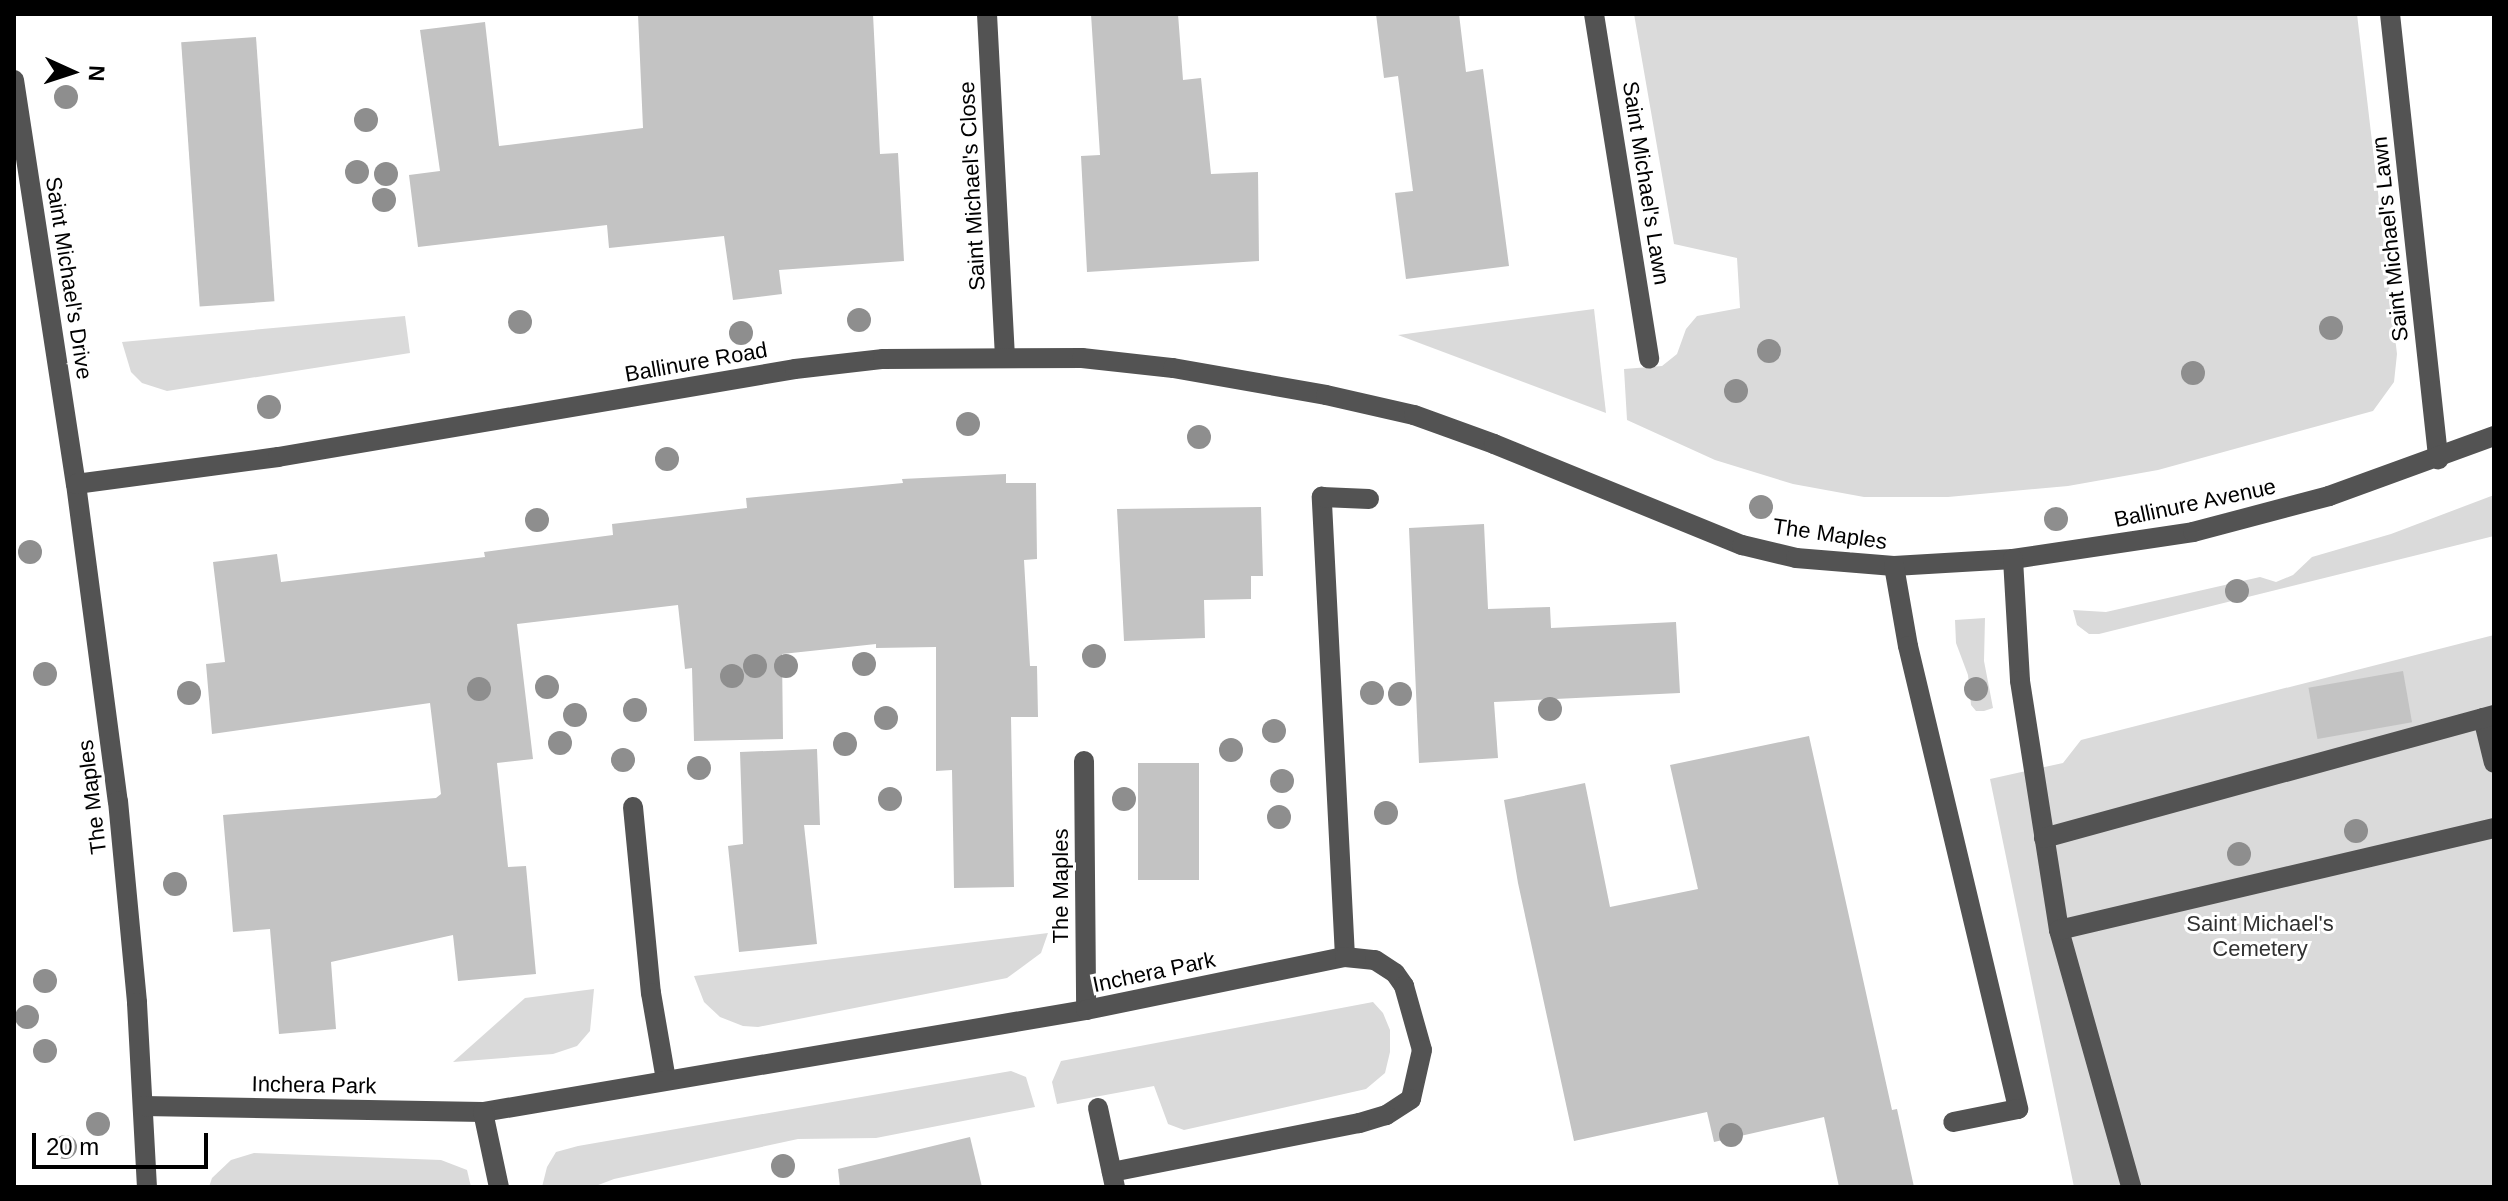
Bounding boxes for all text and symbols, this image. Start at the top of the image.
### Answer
north arrow [32,32,112,112]
text: N [84,65,109,82]
street label: Saint Michael's Lawn [1617,79,1675,287]
street label: Saint Michael's Close [953,81,991,291]
street label: Saint Michael's Lawn [2366,135,2414,343]
street label: Saint Michael's Drive [40,175,98,381]
street label: Ballinure Road [623,336,769,388]
street label: Ballinure Avenue [2111,473,2279,533]
street label: The Maples [1771,513,1889,555]
street label: The Maples [72,738,112,856]
street label: The Maples [1048,829,1074,943]
park label: Saint Michael's Cemetery [2186,910,2334,962]
street label: Inchera Park [1090,946,1218,998]
street label: Inchera Park [251,1071,377,1099]
scale bar [36,1117,212,1167]
text: 20 m [46,1133,99,1160]

